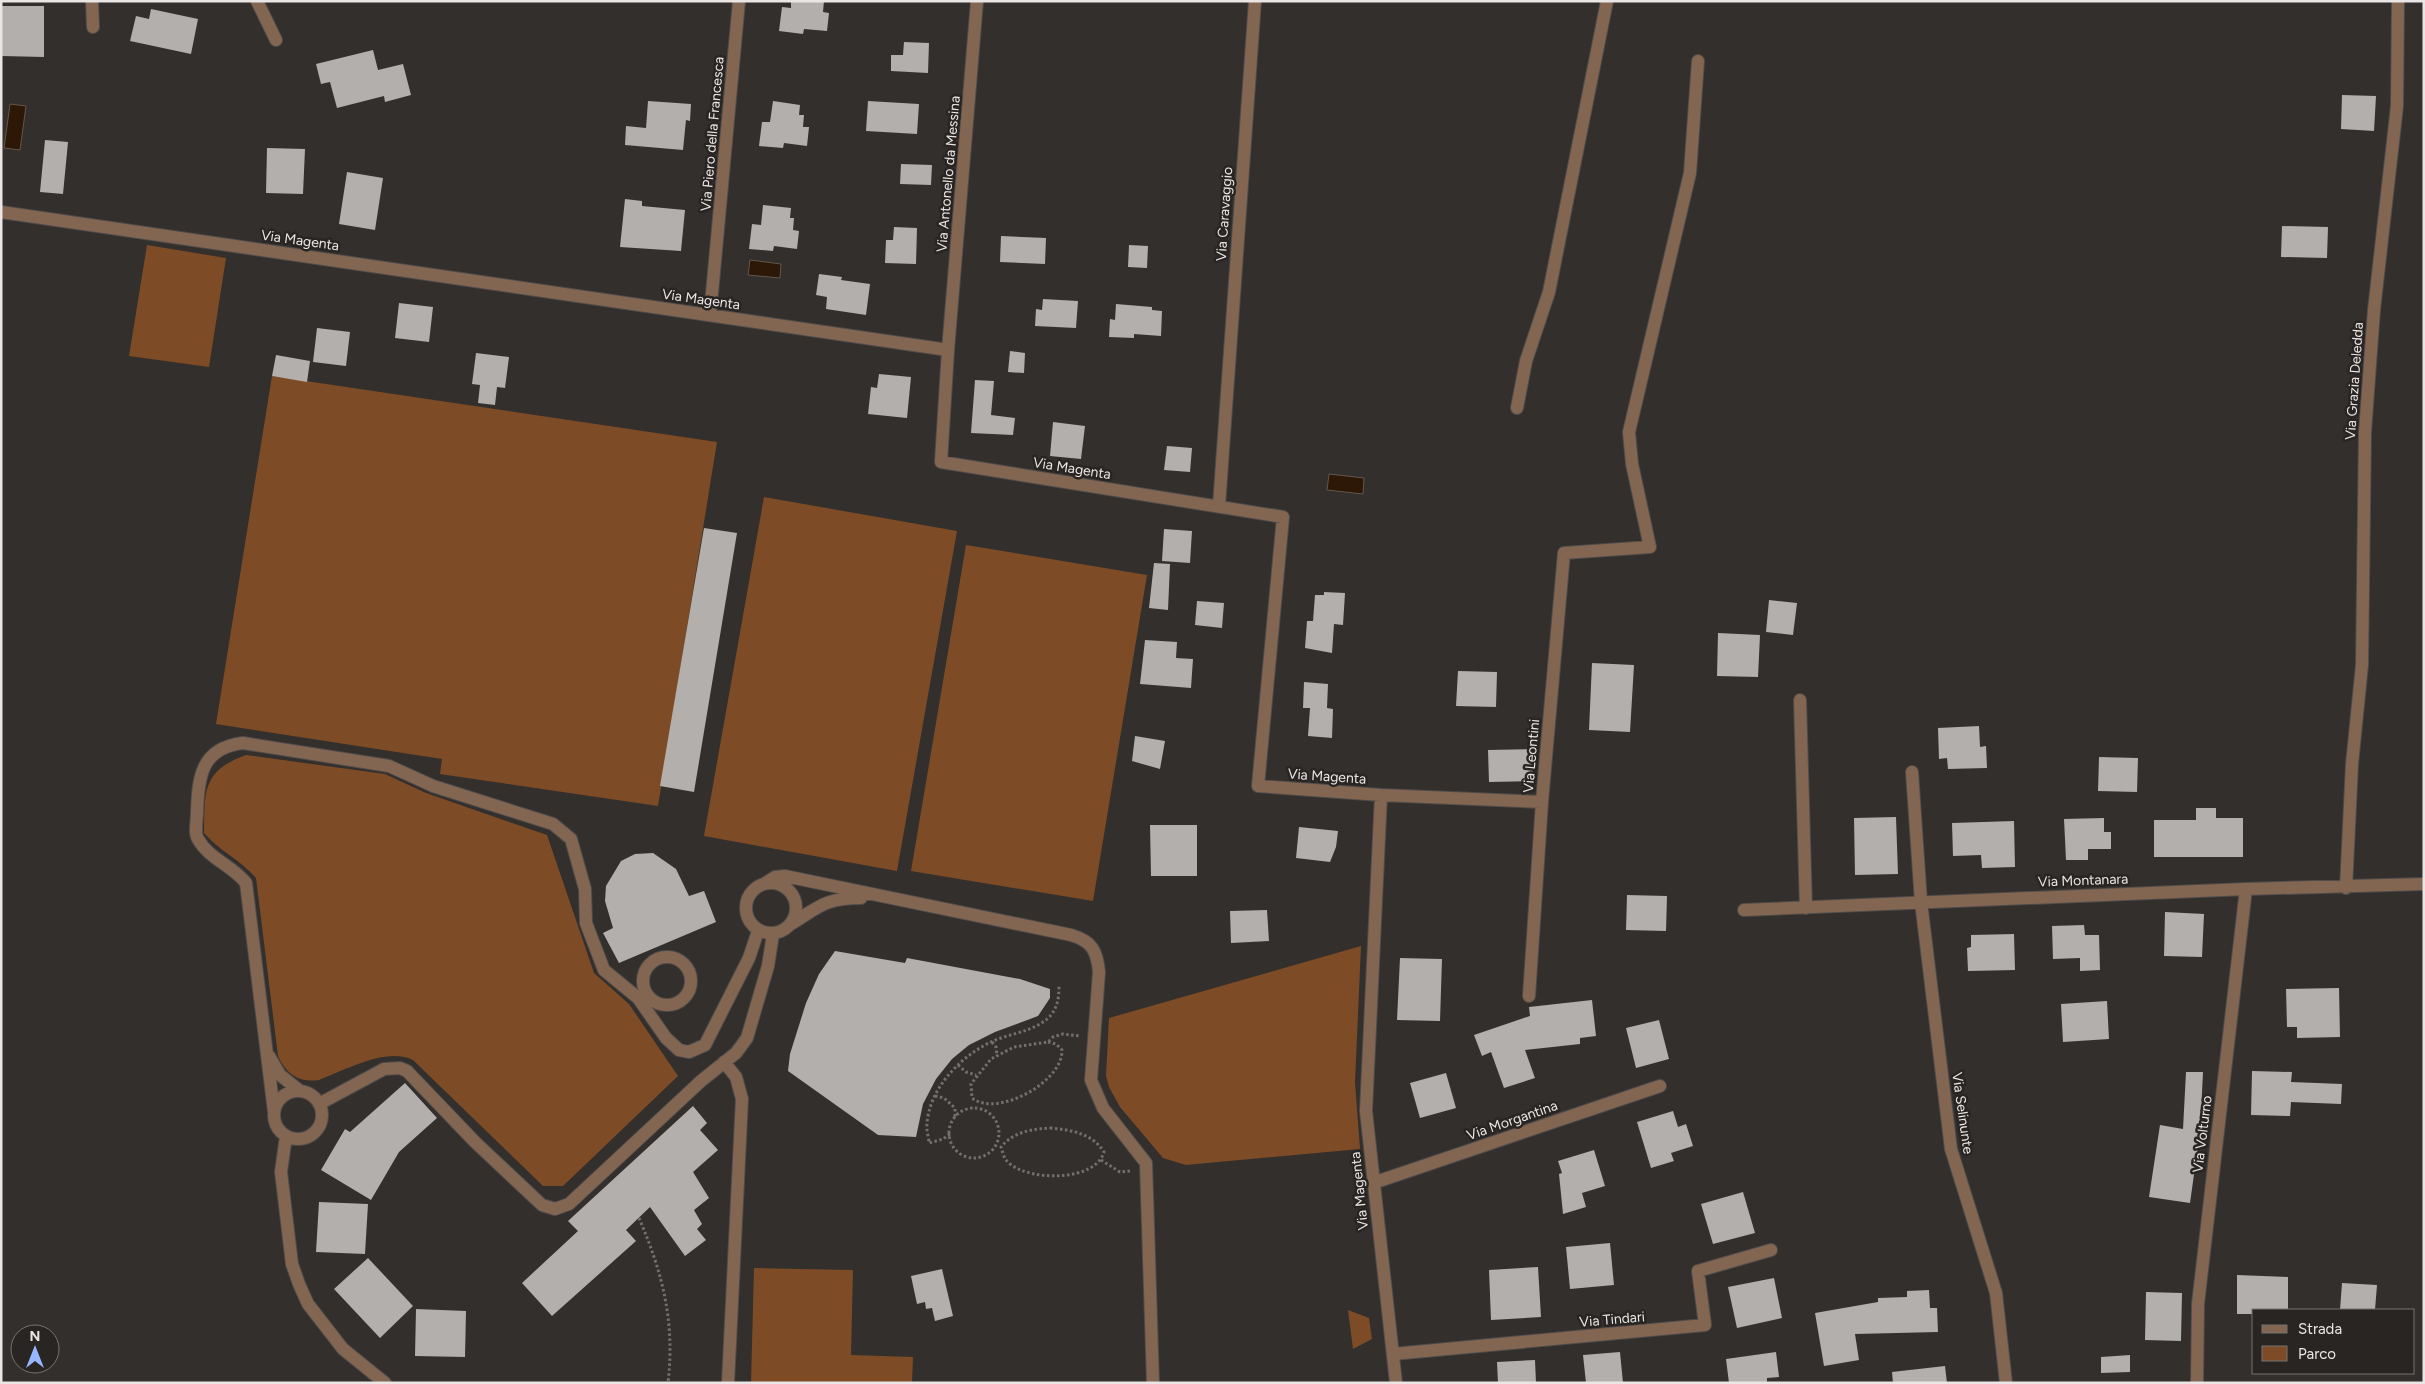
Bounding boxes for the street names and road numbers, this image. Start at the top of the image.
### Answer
street label: Via Piero della Francesca [697,56,728,212]
street label: Via Antonello da Messina [933,95,964,253]
street label: Via Caravaggio [1213,166,1236,262]
street label: Via Magenta [260,227,340,254]
street label: Via Magenta [661,286,741,313]
street label: Via Grazia Deledda [2342,321,2367,441]
street label: Via Magenta [1032,454,1112,483]
street label: Via Leontini [1520,718,1543,794]
street label: Via Magenta [1287,765,1367,788]
street label: Via Montanara [2037,870,2129,891]
street label: Via Selinunte [1948,1071,1977,1155]
street label: Via Volturno [2189,1094,2216,1174]
street label: Via Morgantina [1465,1097,1560,1144]
street label: Via Magenta [1347,1151,1372,1231]
street label: Via Tindari [1579,1308,1645,1331]

